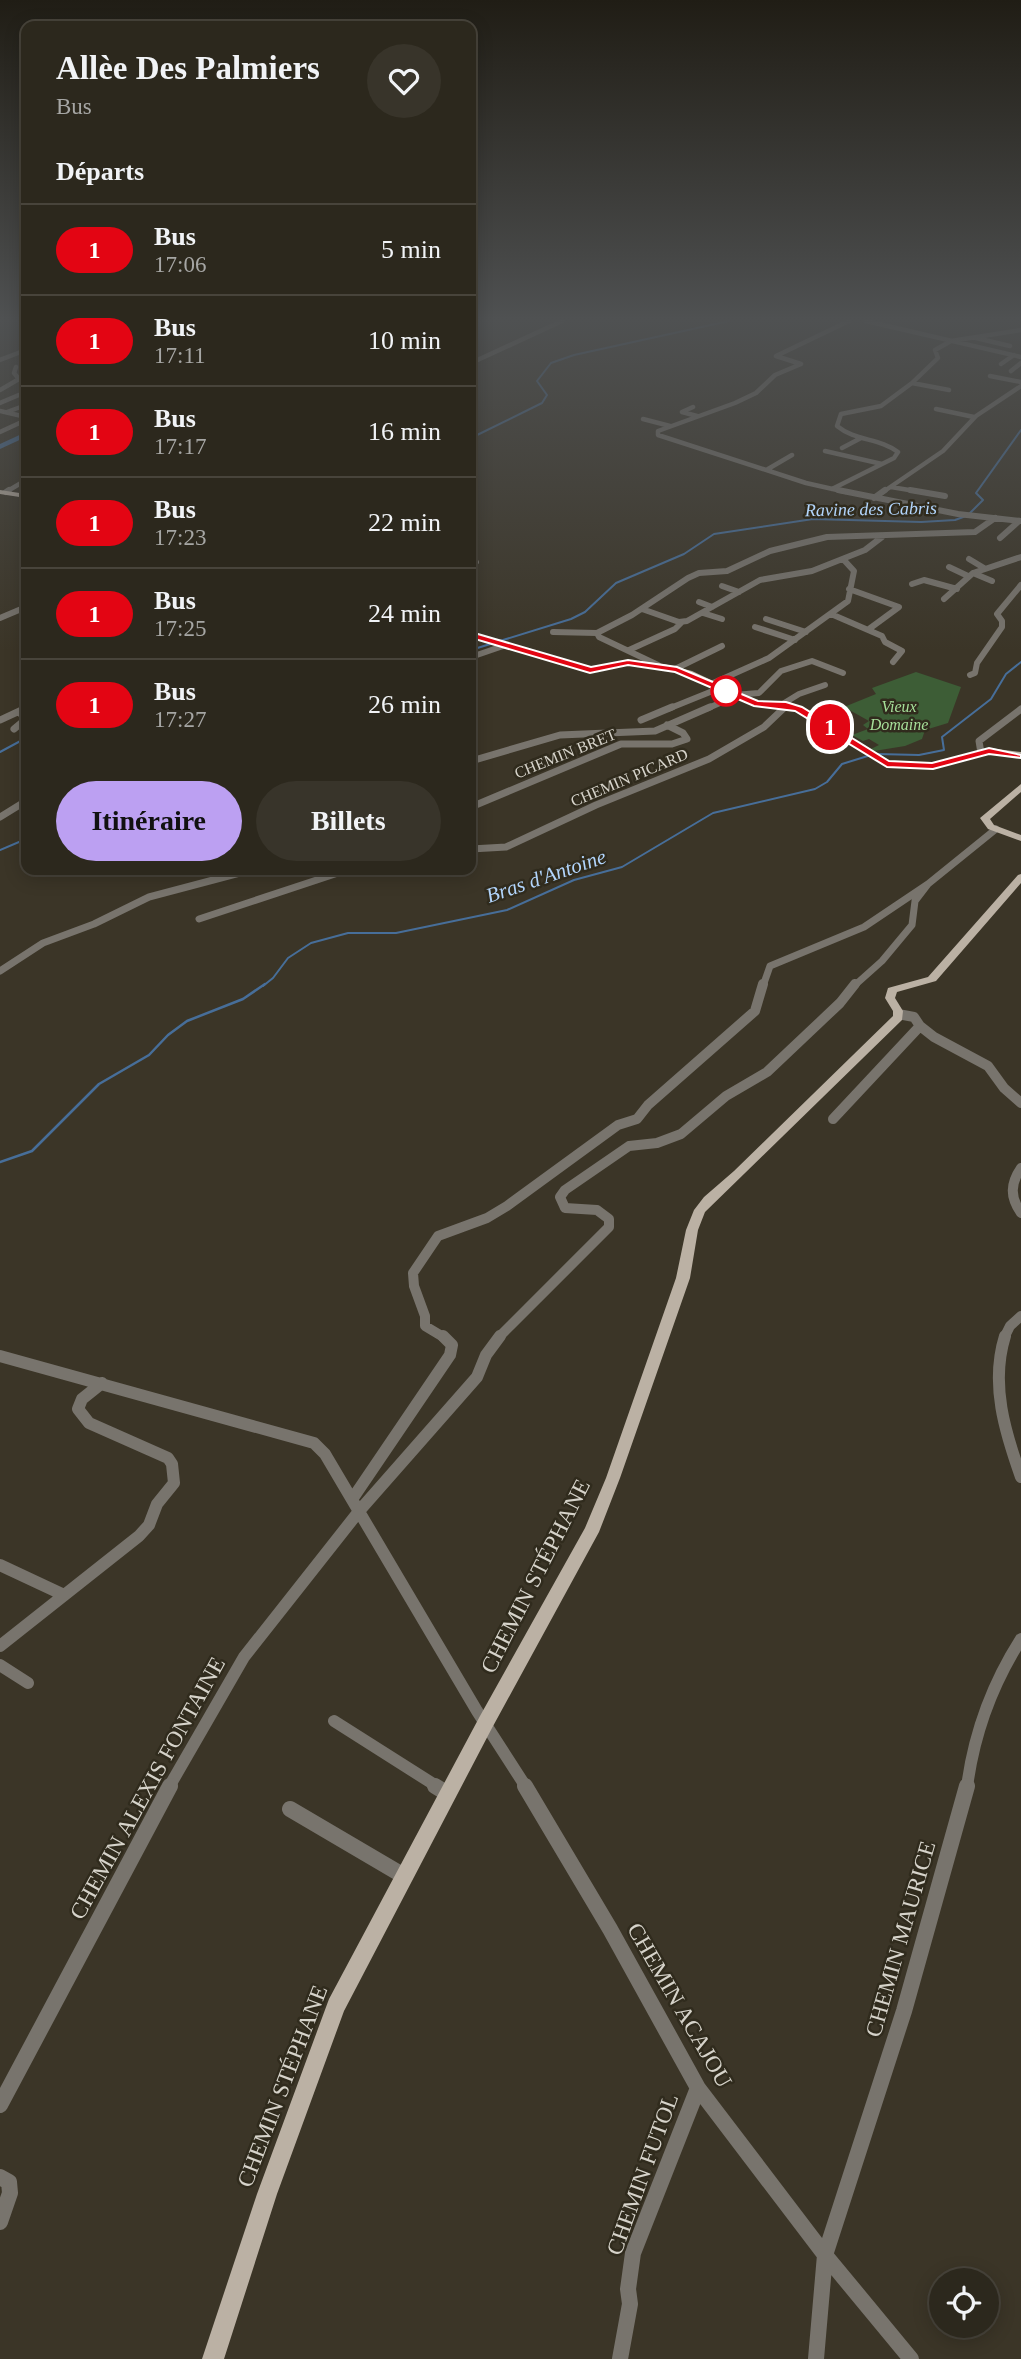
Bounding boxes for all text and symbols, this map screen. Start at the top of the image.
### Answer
button: heart [367,44,441,118]
text: Allèe Des Palmiers [56,50,320,86]
text: Bus [56,94,92,119]
text: Départs [56,157,144,186]
text: Bus [154,222,196,251]
text: 5 min [381,235,441,264]
text: 1 [89,237,101,263]
text: 17:06 [154,252,206,277]
text: Bus [154,313,196,342]
text: 10 min [368,326,441,355]
text: 1 [89,328,101,354]
text: 17:11 [154,343,206,368]
text: Bus [154,404,196,433]
text: 16 min [368,417,441,446]
text: 1 [89,419,101,445]
text: 17:17 [154,434,206,459]
text: Bus [154,495,196,524]
water label: Ravine des Cabris [804,498,937,520]
text: 22 min [368,508,441,537]
text: 1 [89,510,101,536]
text: 17:23 [154,525,206,550]
text: Bus [154,586,196,615]
text: 24 min [368,599,441,628]
text: 1 [89,601,101,627]
text: 17:25 [154,616,206,641]
unlabelled marker [711,676,741,706]
text: Bus [154,677,196,706]
text: 26 min [368,690,441,719]
text: 1 [89,692,101,718]
park label: Vieux Domaine [869,698,928,733]
line badge: 1 [807,704,853,750]
text: 17:27 [154,707,206,732]
text: 1 [824,714,836,740]
street label: CHEMIN BRET [512,725,619,782]
street label: CHEMIN PICARD [568,745,690,810]
button: Itinéraire [56,781,242,861]
button: Billets [256,781,441,861]
water label: Bras d'Antoine [483,844,609,908]
street label: CHEMIN STÉPHANE [476,1475,595,1677]
street label: CHEMIN ALEXIS FONTAINE [65,1653,230,1924]
street label: CHEMIN MAURICE [861,1838,940,2040]
street label: CHEMIN ACAJOU [622,1918,737,2092]
street label: CHEMIN STÉPHANE [232,1982,332,2191]
street label: CHEMIN FUTOL [602,2090,683,2258]
map controls [929,2268,999,2338]
button: locate [929,2268,999,2338]

